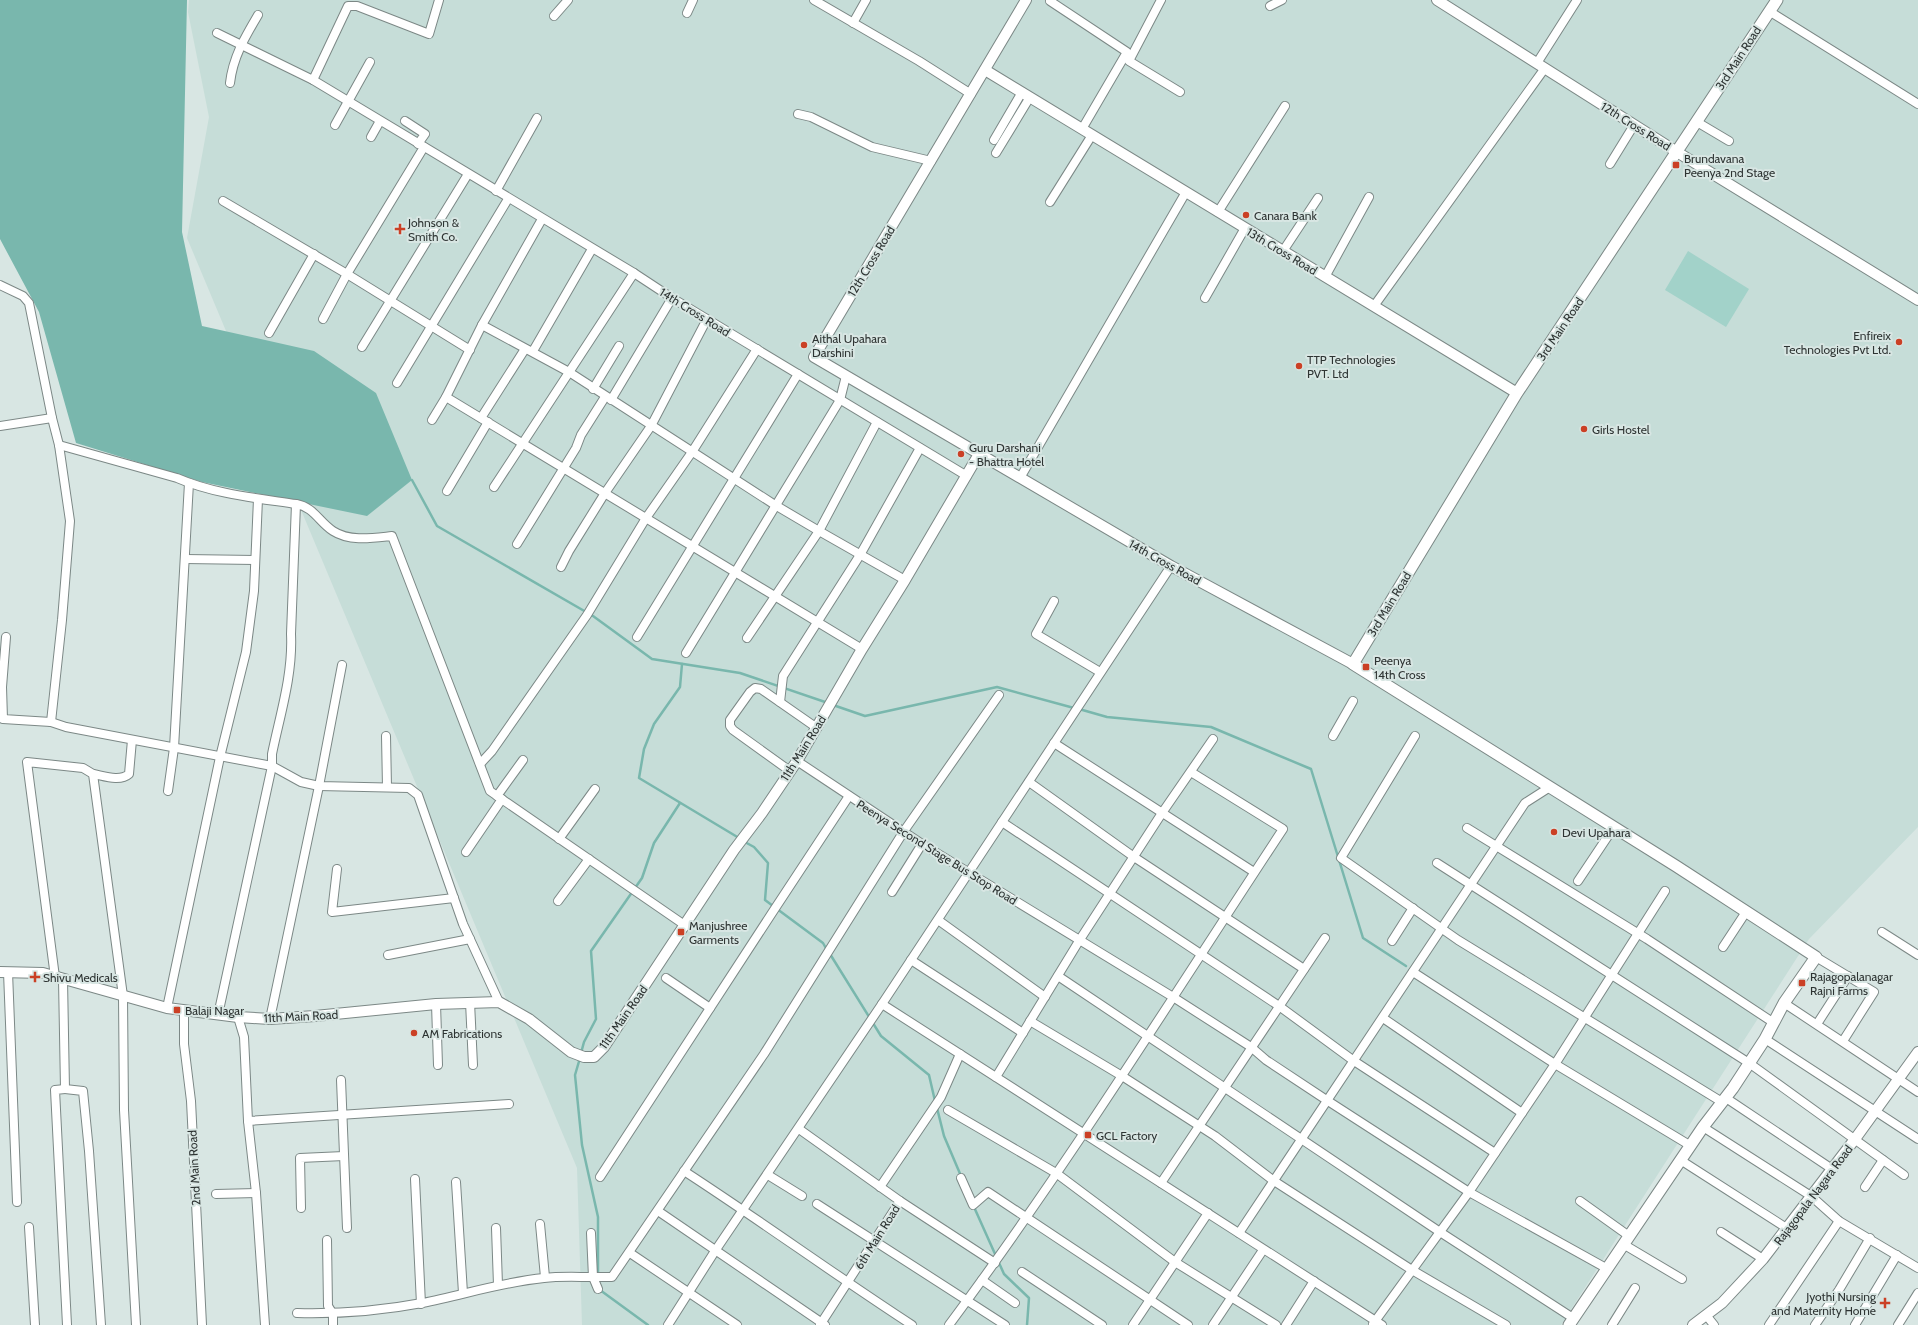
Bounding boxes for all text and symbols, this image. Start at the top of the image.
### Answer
street label: 3rd Main Road [1712,23,1764,93]
street label: 12th Cross Road [1598,99,1674,153]
place label: Brundavana Peenya 2nd Stage [1684,151,1775,180]
marker: Brundavana Peenya 2nd Stage [1671,160,1681,170]
place label: Canara Bank [1254,208,1317,223]
marker: Canara Bank [1241,210,1251,220]
place label: Johnson & Smith Co. [407,215,460,244]
street label: 12th Cross Road [844,223,898,299]
marker: Johnson & Smith Co. [395,224,405,234]
street label: 13th Cross Road [1244,224,1320,278]
street label: 14th Cross Road [657,284,733,340]
street label: 3rd Main Road [1533,295,1587,363]
place label: Enfireix Technologies Pvt Ltd. [1784,328,1891,357]
place label: Aithal Upahara Darshini [812,331,887,360]
marker: Enfireix Technologies Pvt Ltd. [1894,337,1904,347]
marker: Aithal Upahara Darshini [799,340,809,350]
place label: TTP Technologies PVT. Ltd [1307,352,1395,381]
marker: TTP Technologies PVT. Ltd [1294,361,1304,371]
place label: Girls Hostel [1592,422,1650,437]
marker: Girls Hostel [1579,424,1589,434]
place label: Guru Darshani - Bhattra Hotel [969,440,1044,469]
marker: Guru Darshani - Bhattra Hotel [956,449,966,459]
street label: 14th Cross Road [1126,536,1204,588]
street label: 3rd Main Road [1364,569,1414,639]
place label: Peenya 14th Cross [1374,653,1426,682]
marker: Peenya 14th Cross [1361,662,1371,672]
street label: 11th Main Road [777,712,829,784]
street label: Peenya Second Stage Bus Stop Road [854,796,1020,908]
place label: Devi Upahara [1562,825,1631,840]
marker: Devi Upahara [1549,827,1559,837]
place label: Manjushree Garments [689,918,747,947]
marker: Manjushree Garments [676,927,686,937]
place label: Rajagopalanagar Rajni Farms [1810,969,1893,998]
place label: Shivu Medicals [43,970,118,985]
marker: Shivu Medicals [30,972,40,982]
marker: Rajagopalanagar Rajni Farms [1797,978,1807,988]
street label: 11th Main Road [595,982,651,1052]
place label: Balaji Nagar [185,1003,244,1018]
marker: Balaji Nagar [172,1005,182,1015]
street label: 11th Main Road [263,1007,339,1025]
place label: AM Fabrications [422,1026,502,1041]
marker: AM Fabrications [409,1028,419,1038]
place label: GCL Factory [1096,1128,1157,1143]
street label: 2nd Main Road [185,1130,203,1206]
marker: GCL Factory [1083,1130,1093,1140]
street label: Rajagopala Nagara Road [1770,1142,1856,1248]
street label: 6th Main Road [851,1202,903,1272]
place label: Jyothi Nursing and Maternity Home [1771,1289,1877,1318]
marker: Jyothi Nursing and Maternity Home [1879,1297,1891,1309]

